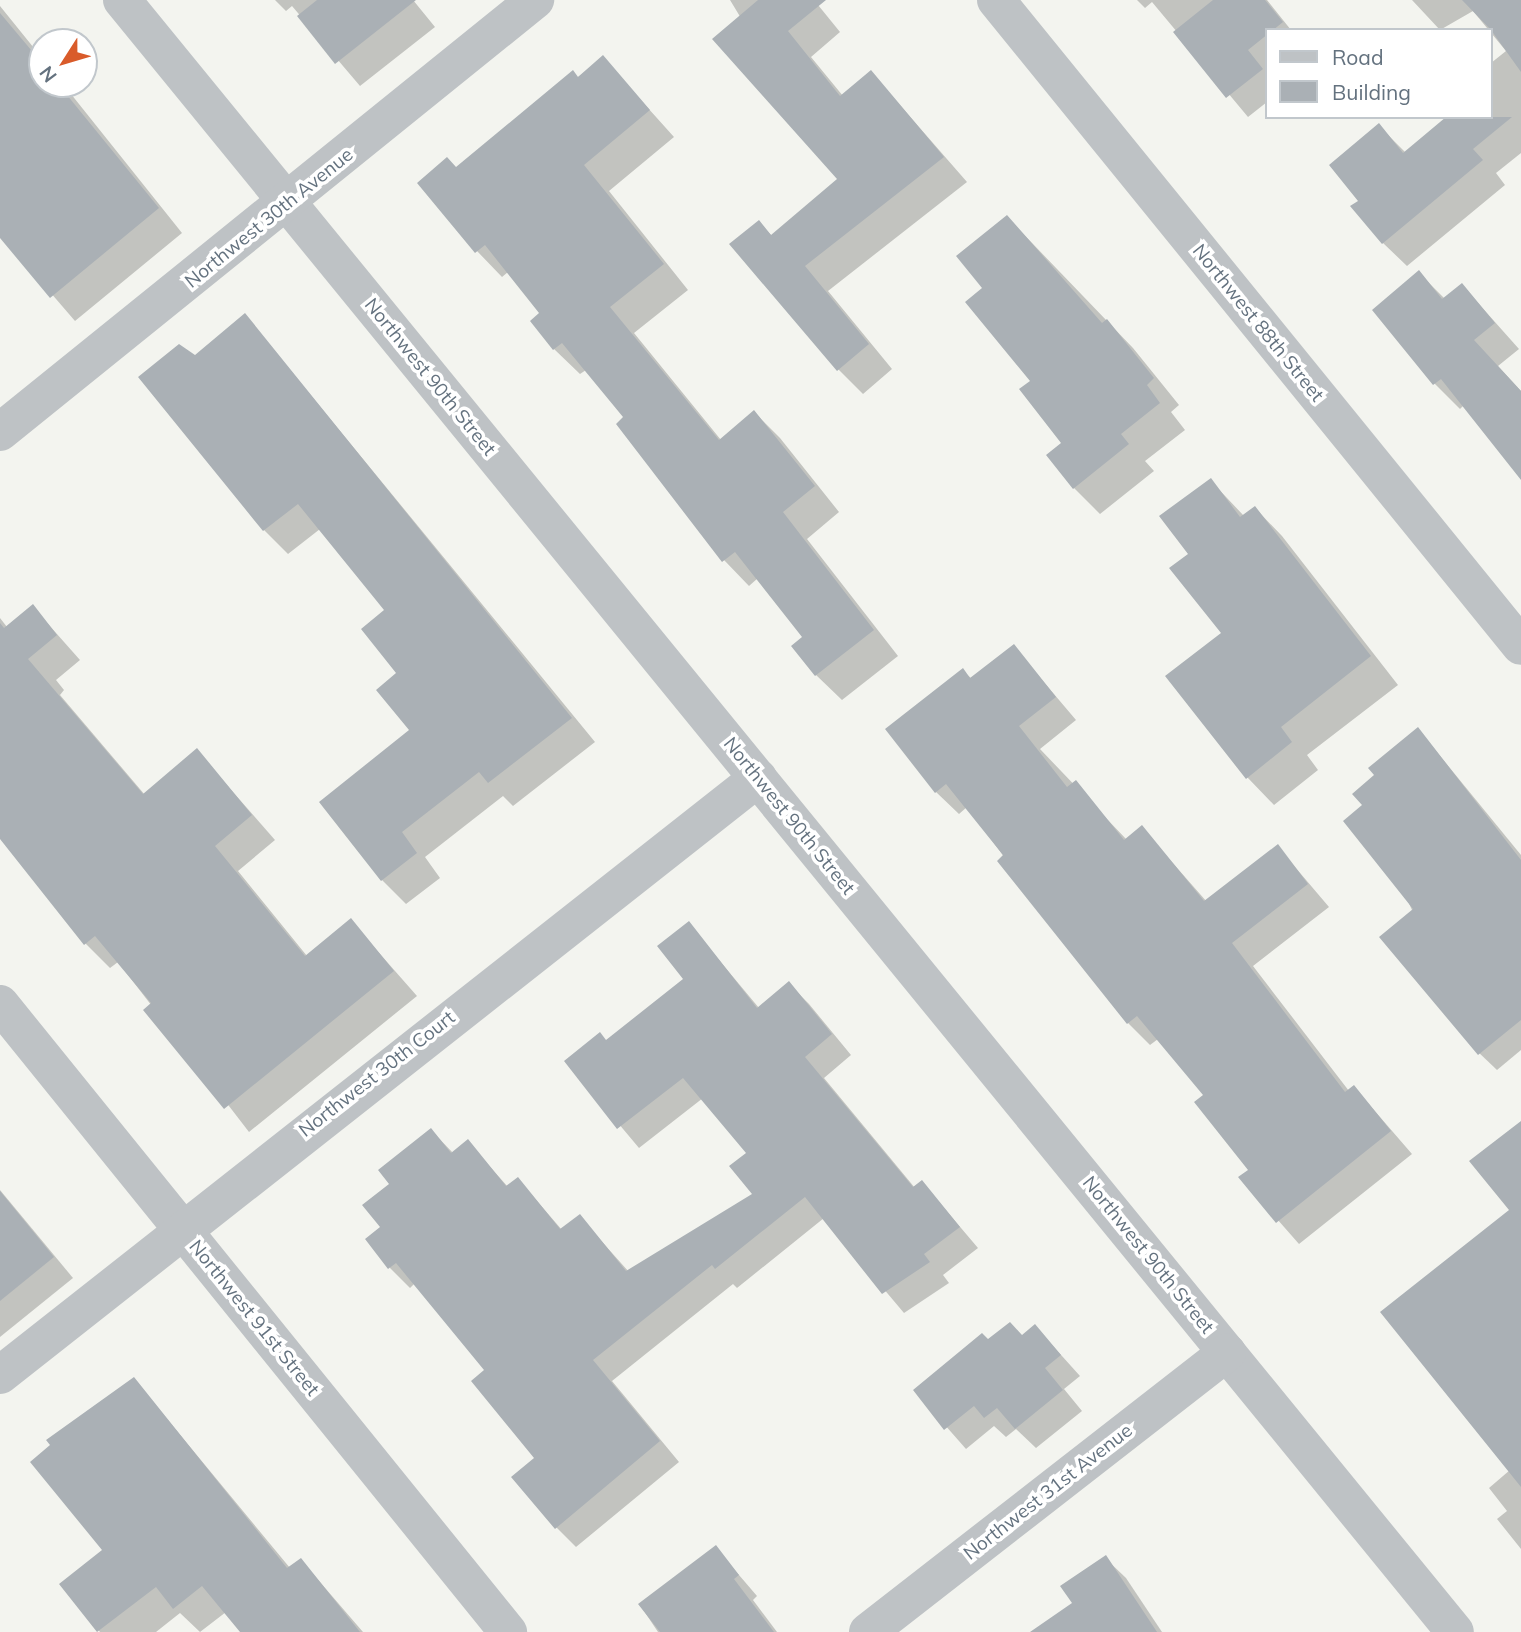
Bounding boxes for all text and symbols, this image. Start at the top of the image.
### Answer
north arrow [28,28,98,98]
legend [1266,28,1493,119]
text: Road [1332,44,1383,70]
text: N [34,61,62,87]
text: Building [1332,79,1411,105]
street label: Northwest 30th Avenue [180,143,358,293]
street label: Northwest 88th Street [1188,240,1328,406]
street label: Northwest 90th Street [360,294,500,460]
street label: Northwest 90th Street [719,733,859,899]
street label: Northwest 30th Court [295,1006,459,1142]
street label: Northwest 90th Street [1078,1172,1218,1338]
street label: Northwest 91st Street [184,1235,324,1401]
street label: Northwest 31st Avenue [959,1419,1137,1565]

